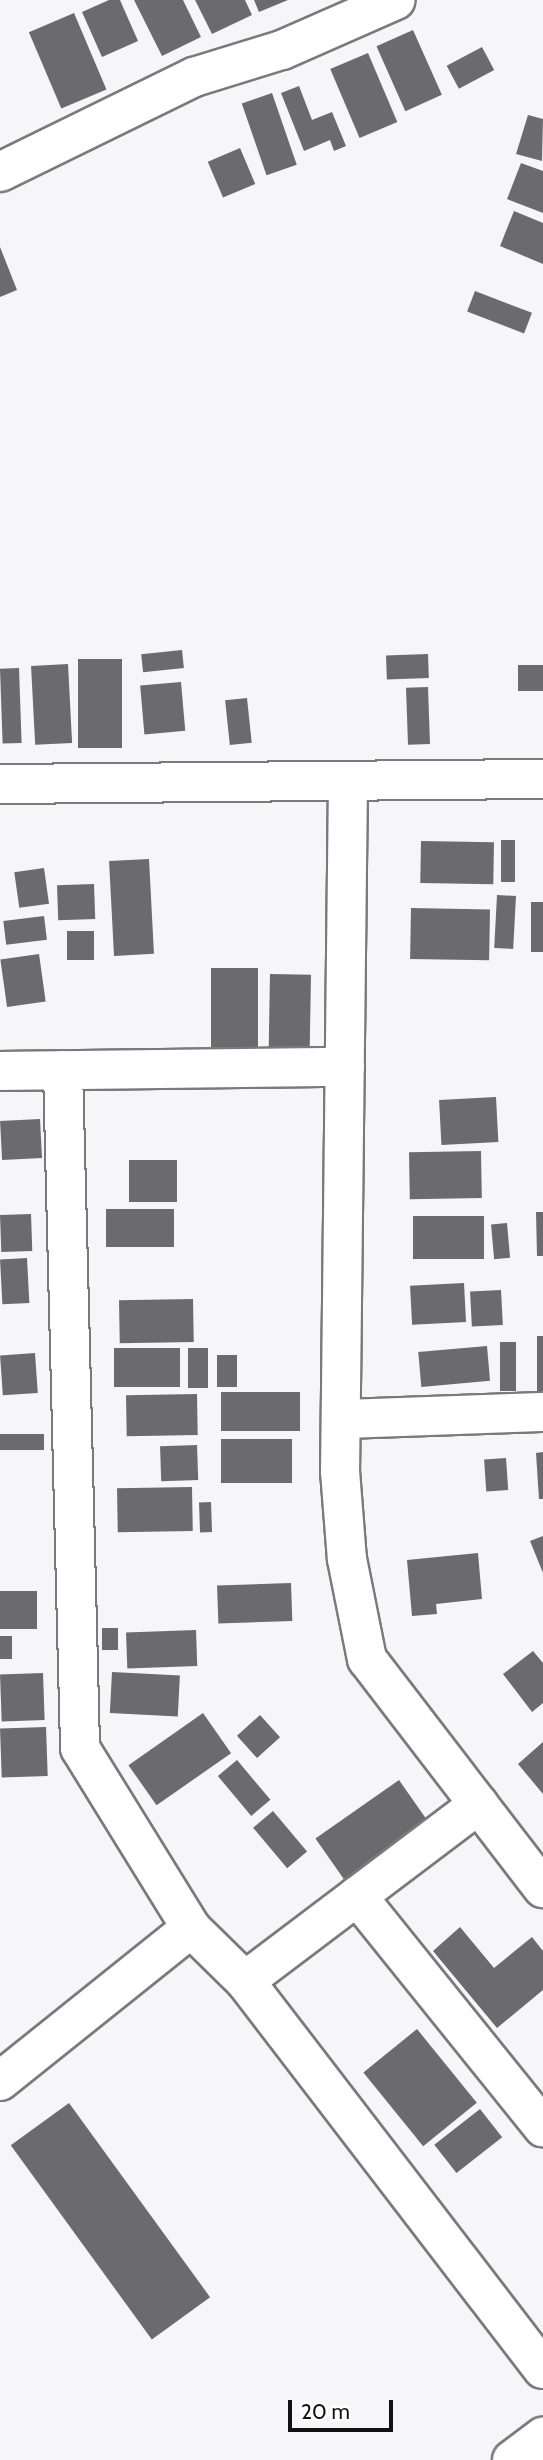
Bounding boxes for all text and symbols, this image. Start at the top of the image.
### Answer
scale bar [291,2386,396,2430]
text: 20 m [301,2399,350,2424]

